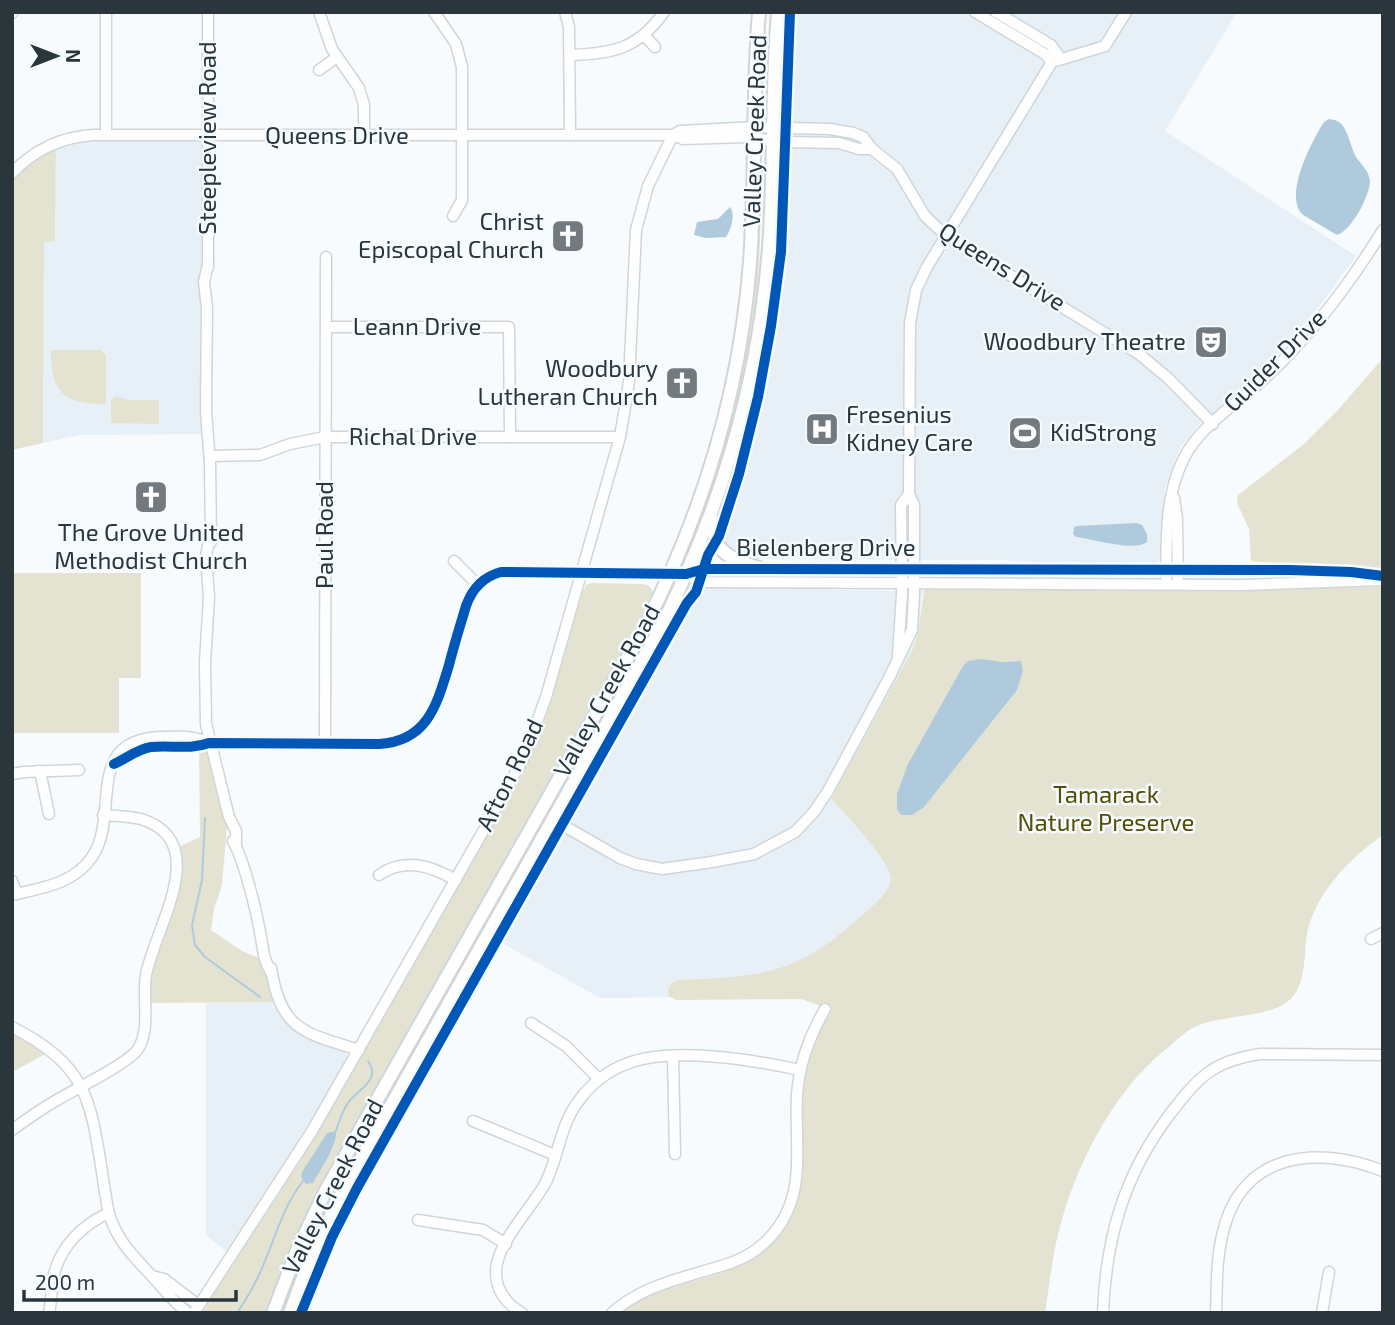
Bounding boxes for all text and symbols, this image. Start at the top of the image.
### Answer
north arrow [21,21,91,91]
street label: Valley Creek Road [736,34,771,228]
street label: Steepleview Road [192,41,221,235]
text: N [62,49,85,63]
street label: Queens Drive [265,120,409,149]
place label: Christ Episcopal Church [358,206,544,263]
street label: Queens Drive [934,215,1072,316]
church icon: Christ Episcopal Church [549,217,587,255]
street label: Guider Drive [1217,303,1331,417]
street label: Leann Drive [353,311,481,340]
theatre icon: Woodbury Theatre [1192,323,1230,361]
place label: Woodbury Theatre [983,326,1186,355]
place label: Woodbury Lutheran Church [478,353,658,410]
church icon: Woodbury Lutheran Church [663,364,701,402]
place label: Fresenius Kidney Care [846,399,973,456]
hospital icon: Fresenius Kidney Care [803,410,841,448]
sports icon: KidStrong [1006,414,1044,452]
place label: KidStrong [1050,417,1157,446]
street label: Richal Drive [349,421,477,450]
church icon: The Grove United Methodist Church [132,478,170,516]
street label: Paul Road [309,481,338,589]
place label: The Grove United Methodist Church [54,517,248,574]
street label: Bielenberg Drive [736,532,916,561]
street label: Valley Creek Road [546,599,665,782]
street label: Afton Road [469,714,548,835]
park label: Tamarack Nature Preserve [1018,779,1195,836]
street label: Valley Creek Road [275,1094,388,1279]
scale bar [24,1258,236,1302]
text: 200 m [35,1269,95,1294]

